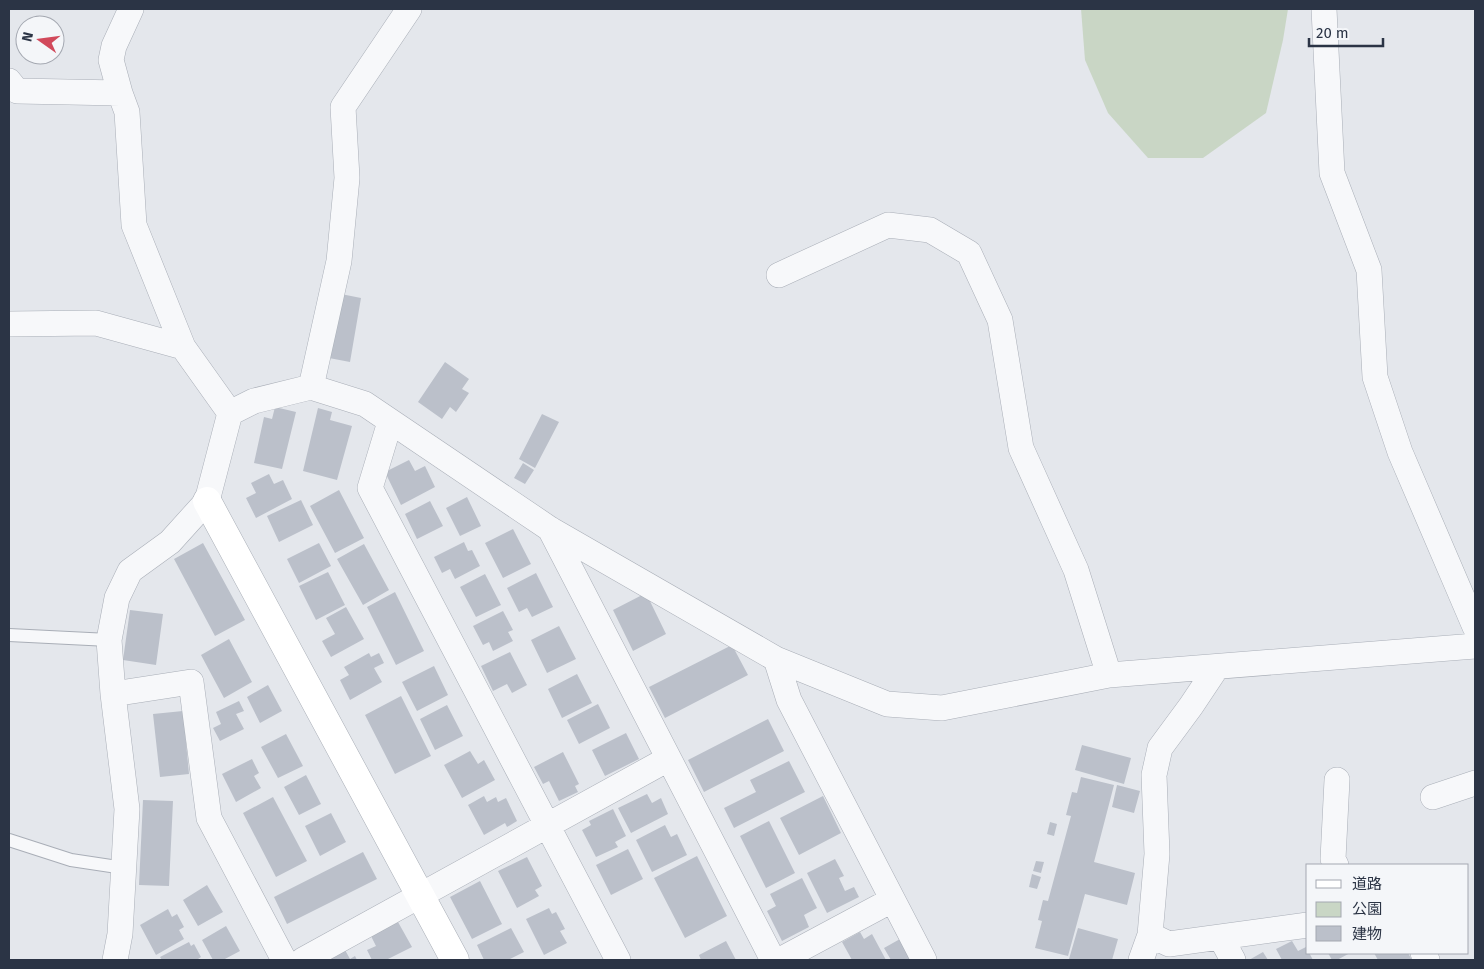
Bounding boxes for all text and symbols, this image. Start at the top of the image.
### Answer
north arrow [15,15,65,65]
scale bar [1309,15,1383,47]
text: 20 m [1316,24,1349,42]
text: N [18,30,37,44]
legend [1306,864,1469,954]
text: 道路 [1352,875,1382,893]
text: 公園 [1352,900,1382,918]
text: 建物 [1352,925,1382,943]

